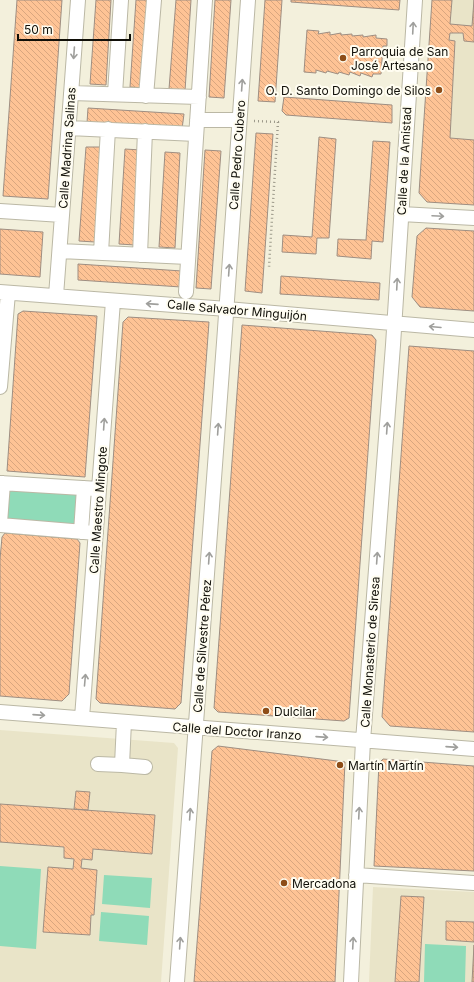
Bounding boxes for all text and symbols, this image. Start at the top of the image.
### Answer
scale bar [18,16,130,42]
text: 50 m [24,22,53,37]
one-way arrow [409,22,416,35]
place label: Parroquia de San José Artesano [351,44,448,73]
one-way arrow [71,46,78,59]
marker: Parroquia de San José Artesano [338,53,348,63]
one-way arrow [238,79,245,92]
place label: O. D. Santo Domingo de Silos [266,83,431,98]
marker: O. D. Santo Domingo de Silos [434,85,444,95]
street label: Calle Madrina Salinas [55,87,79,209]
street label: Calle Pedro Cubero [226,99,248,211]
street label: Calle de la Amistad [394,106,414,216]
one-way arrow [431,213,444,220]
one-way arrow [226,264,233,277]
one-way arrow [393,278,400,291]
street label: Calle Salvador Minguijón [166,296,308,324]
one-way arrow [146,300,159,307]
one-way arrow [429,323,442,330]
one-way arrow [100,418,107,431]
one-way arrow [383,422,390,435]
one-way arrow [215,423,222,436]
street label: Calle Maestro Mingote [86,446,110,574]
one-way arrow [205,552,212,565]
one-way arrow [374,552,381,565]
street label: Calle Monasterio de Siresa [357,576,383,728]
street label: Calle de Silvestre Pérez [190,579,214,713]
one-way arrow [81,674,88,687]
place label: Dulcilar [274,704,317,719]
marker: Dulcilar [261,706,271,716]
one-way arrow [32,712,45,719]
street label: Calle del Doctor Iranzo [172,719,302,743]
one-way arrow [315,734,328,741]
one-way arrow [445,744,458,751]
place label: Martín Martín [348,758,424,773]
marker: Martín Martín [335,760,345,770]
one-way arrow [187,807,194,820]
one-way arrow [356,807,363,820]
place label: Mercadona [292,876,356,891]
marker: Mercadona [279,878,289,888]
one-way arrow [177,937,184,950]
one-way arrow [349,937,357,950]

